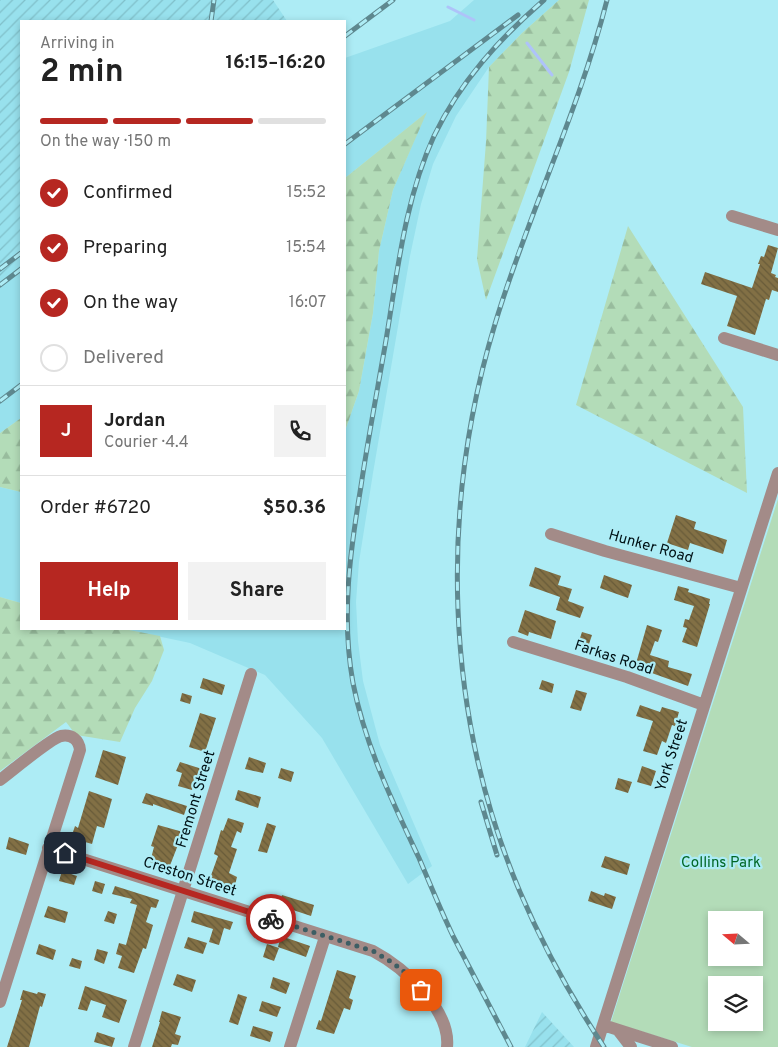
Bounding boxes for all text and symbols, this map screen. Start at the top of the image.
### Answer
text: Arriving in [40,34,115,54]
text: 16:15–16:20 [225,51,326,75]
text: 2 min [40,53,124,93]
text: On the way · 150 m [40,132,171,152]
icon: check [40,179,68,207]
text: Confirmed [83,181,173,205]
text: 15:52 [287,183,326,203]
icon: check [40,234,68,262]
text: Preparing [83,236,167,260]
text: 15:54 [286,238,326,258]
icon: check [40,289,68,317]
text: On the way [83,291,178,315]
text: 16:07 [289,293,326,313]
text: Delivered [83,346,164,370]
button: phone [274,405,326,457]
text: Jordan [104,409,166,433]
text: J [61,419,71,443]
text: Courier · 4.4 [104,433,189,453]
text: Order #6720 [40,496,151,520]
text: $50.36 [263,496,326,520]
street label: Hunker Road [606,526,695,569]
button: Help [40,562,178,620]
button: Share [188,562,326,620]
street label: Farkas Road [572,637,655,680]
street label: York Street [652,717,693,794]
street label: Fremont Street [173,748,220,850]
pin [44,832,86,874]
icon: home [51,839,79,867]
street label: Creston Street [140,853,239,901]
park label: Collins Park [681,854,761,873]
courier [246,894,296,944]
icon: bike [257,905,285,933]
north arrow [708,911,762,966]
map controls [708,911,763,1031]
pin [400,969,442,1011]
icon: bag [407,976,435,1004]
button: layers [708,976,763,1031]

